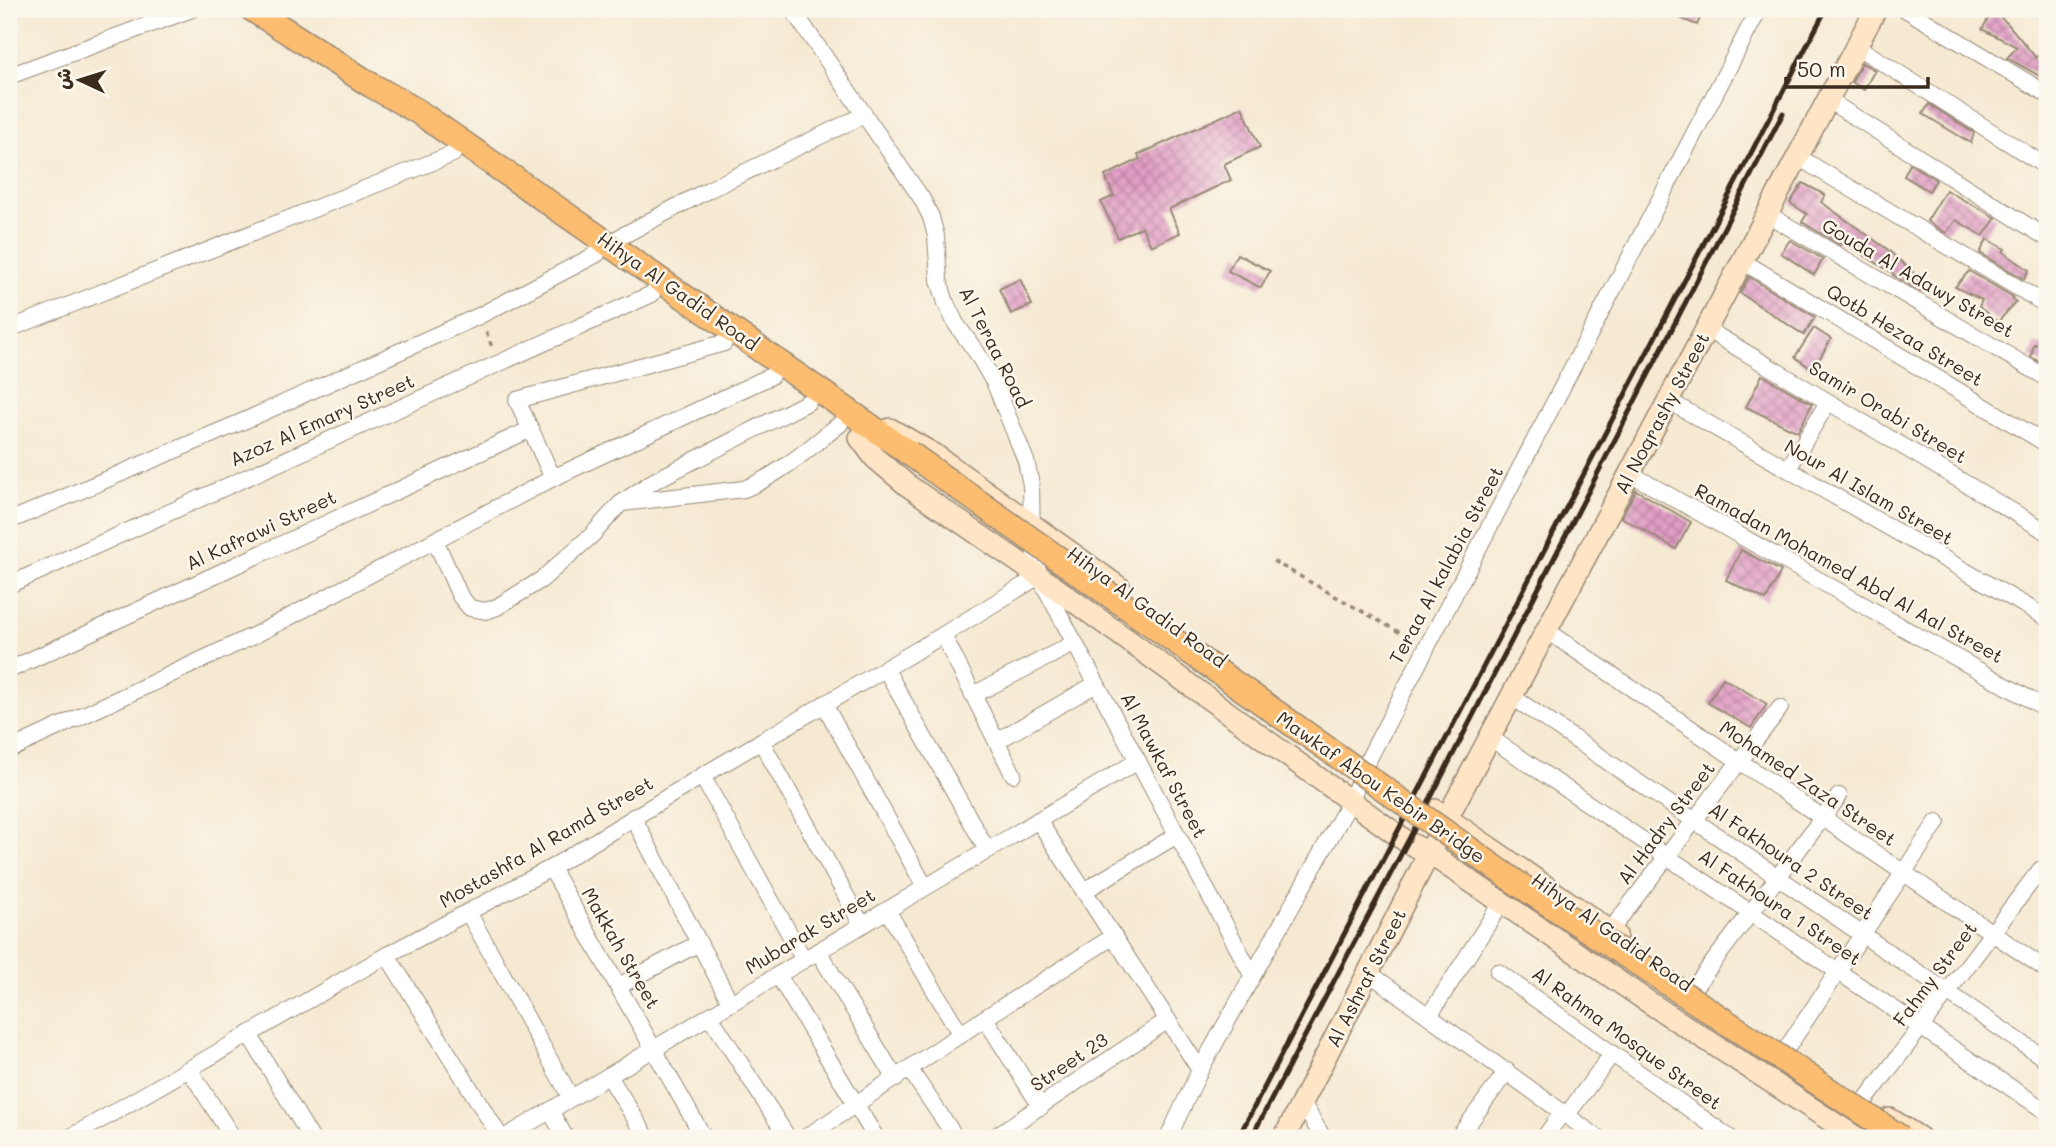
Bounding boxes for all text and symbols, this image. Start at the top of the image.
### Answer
north arrow [46,46,116,116]
scale bar [1786,46,1928,90]
text: 50 m [1797,55,1846,82]
text: ش [49,67,76,90]
street label: Gouda Al Adawy Street [1818,212,2019,343]
street label: Hihya Al Gadid Road [593,226,764,356]
street label: Qotb Hezaa Street [1822,278,1988,391]
street label: Al Teraa Road [954,282,1037,412]
street label: Al Noqrashy Street [1608,328,1715,498]
street label: Samir Orabi Street [1805,354,1972,469]
street label: Azoz Al Emary Street [226,368,418,472]
street label: Nour Al Islam Street [1780,433,1958,550]
street label: Teraa Al kalabia Street [1383,462,1508,668]
street label: Ramadan Mohamed Abd Al Aal Street [1690,477,2008,668]
street label: Al Kafrawi Street [182,484,340,575]
street label: Hihya Al Gadid Road [1063,540,1232,673]
street label: Al Mawkaf Street [1115,688,1213,842]
street label: Mawkaf Abou Kebir Bridge [1272,705,1490,868]
street label: Mohamed Zaza Street [1715,714,1901,851]
street label: Al Hadry Street [1611,756,1720,889]
street label: Mostashfa Al Ramd Street [434,770,657,913]
street label: Al Fakhoura 2 Street [1704,796,1878,925]
street label: Al Fakhoura 1 Street [1694,843,1867,970]
street label: Hihya Al Gadid Road [1527,867,1698,997]
street label: Makkah Street [577,882,666,1013]
street label: Mubarak Street [740,882,879,979]
street label: Al Ashraf Street [1320,904,1411,1051]
street label: Fahmy Street [1887,916,1982,1031]
street label: Al Rahma Mosque Street [1528,960,1727,1115]
street label: Street 23 [1025,1027,1112,1097]

